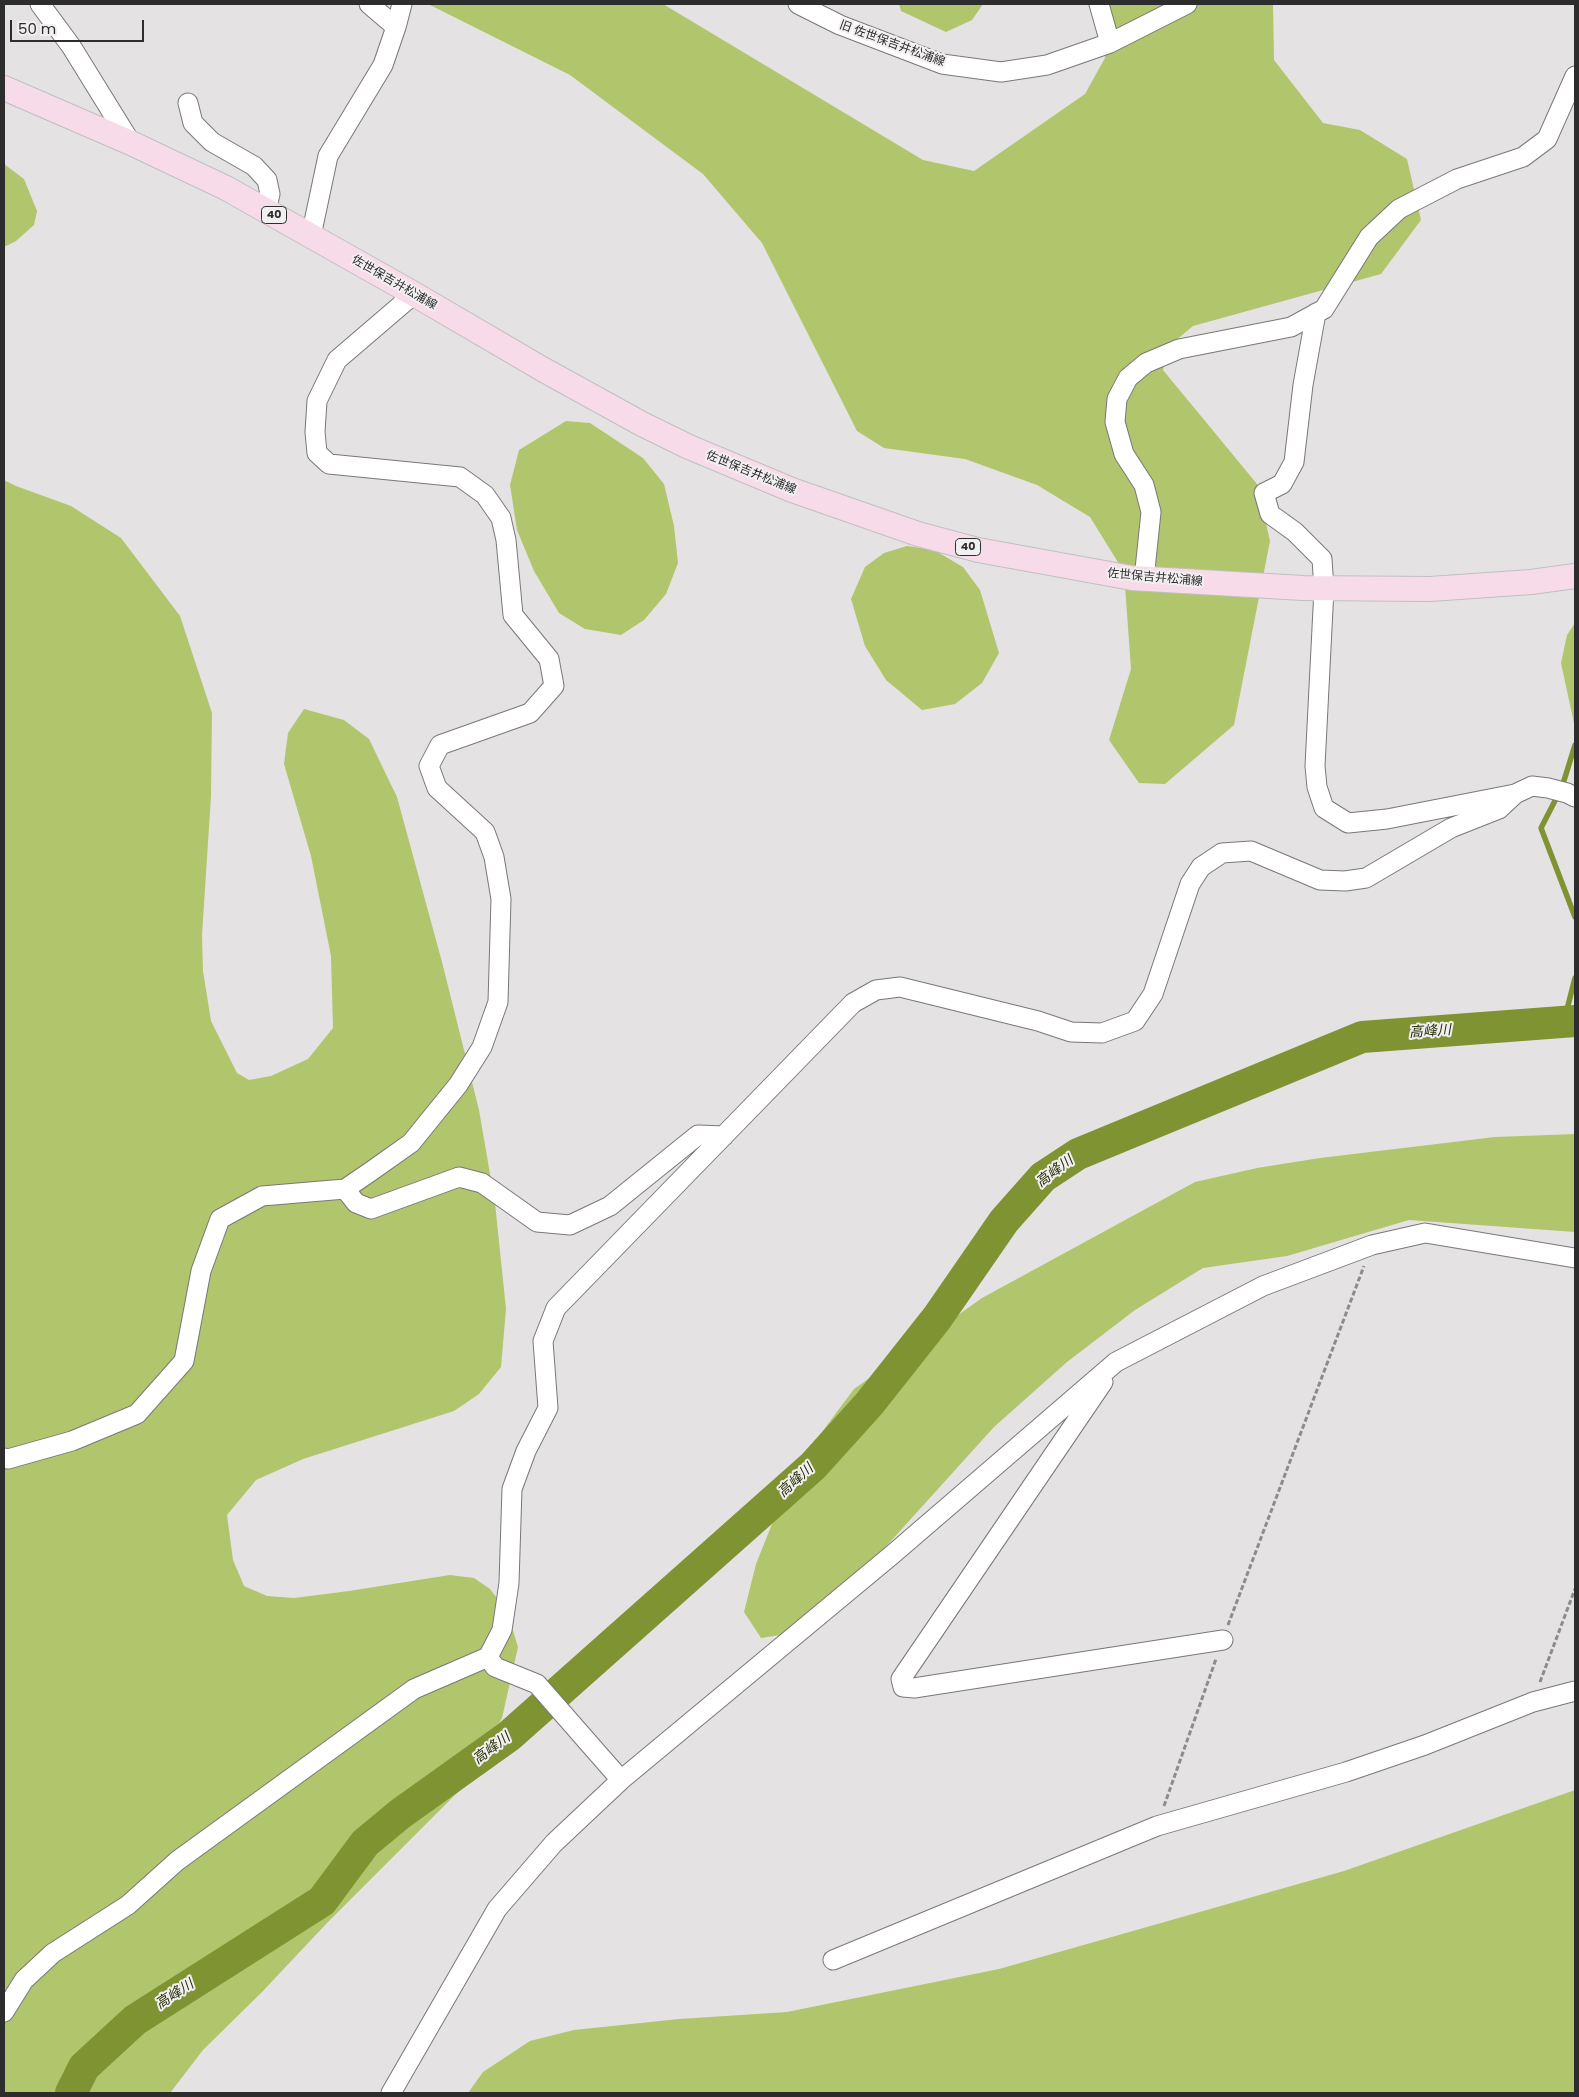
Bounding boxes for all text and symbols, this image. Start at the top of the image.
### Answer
scale bar [12,10,146,42]
text: 50 m [18,18,56,39]
street label: 旧 佐世保吉井松浦線 [837,18,947,70]
road number: 40 [262,206,286,224]
street label: 佐世保吉井松浦線 [349,253,439,313]
street label: 佐世保吉井松浦線 [704,448,798,498]
road number: 40 [956,538,980,556]
street label: 佐世保吉井松浦線 [1107,567,1203,589]
water label: 高峰川 [1408,1022,1452,1042]
water label: 高峰川 [1033,1153,1077,1191]
water label: 高峰川 [775,1461,817,1501]
water label: 高峰川 [470,1730,514,1768]
water label: 高峰川 [153,1977,197,2013]

